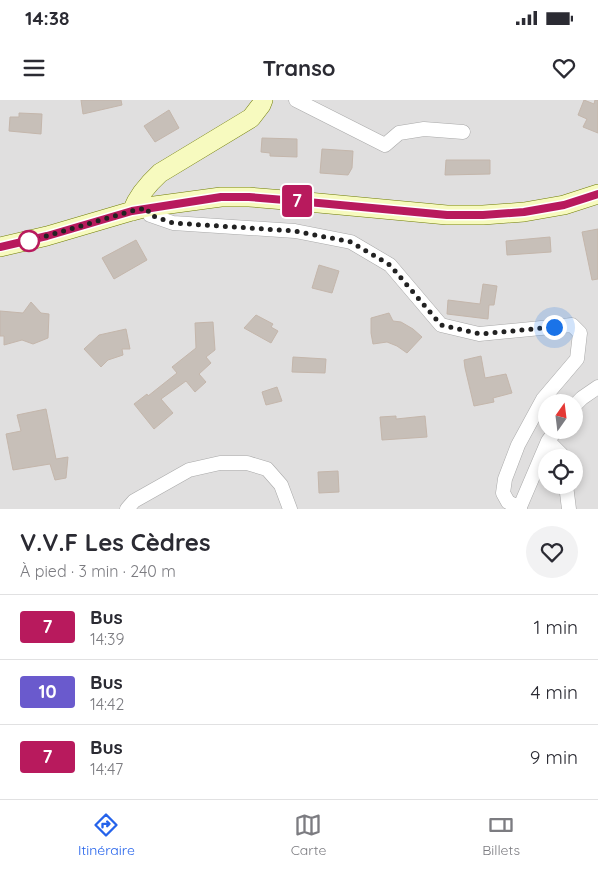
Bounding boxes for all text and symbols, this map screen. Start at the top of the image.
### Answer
text: 14:38 [25,6,69,30]
icon: menu [20,54,48,82]
text: Transo [263,54,336,82]
icon: heart [550,54,578,82]
line badge: 7 [281,185,313,217]
text: 7 [292,189,302,212]
unlabelled marker [18,230,40,252]
your location [542,315,567,340]
north arrow [538,394,582,439]
map controls [538,394,583,494]
button: locate [538,449,583,494]
button: heart [526,526,578,578]
text: V.V.F Les Cèdres [20,527,211,557]
text: À pied · 3 min · 240 m [20,561,176,581]
text: Bus [90,605,123,629]
text: 7 [43,615,52,638]
text: 1 min [533,615,578,639]
text: 14:39 [90,629,124,649]
text: Bus [90,670,123,694]
text: 10 [38,680,57,703]
text: 4 min [530,680,578,704]
text: 14:42 [90,694,124,714]
text: Bus [90,735,123,759]
text: 7 [43,745,52,768]
text: 9 min [530,745,578,769]
text: 14:47 [90,759,123,779]
tab: Itinéraire [78,811,135,859]
tab: Carte [291,811,326,859]
tab: Billets [482,811,520,859]

